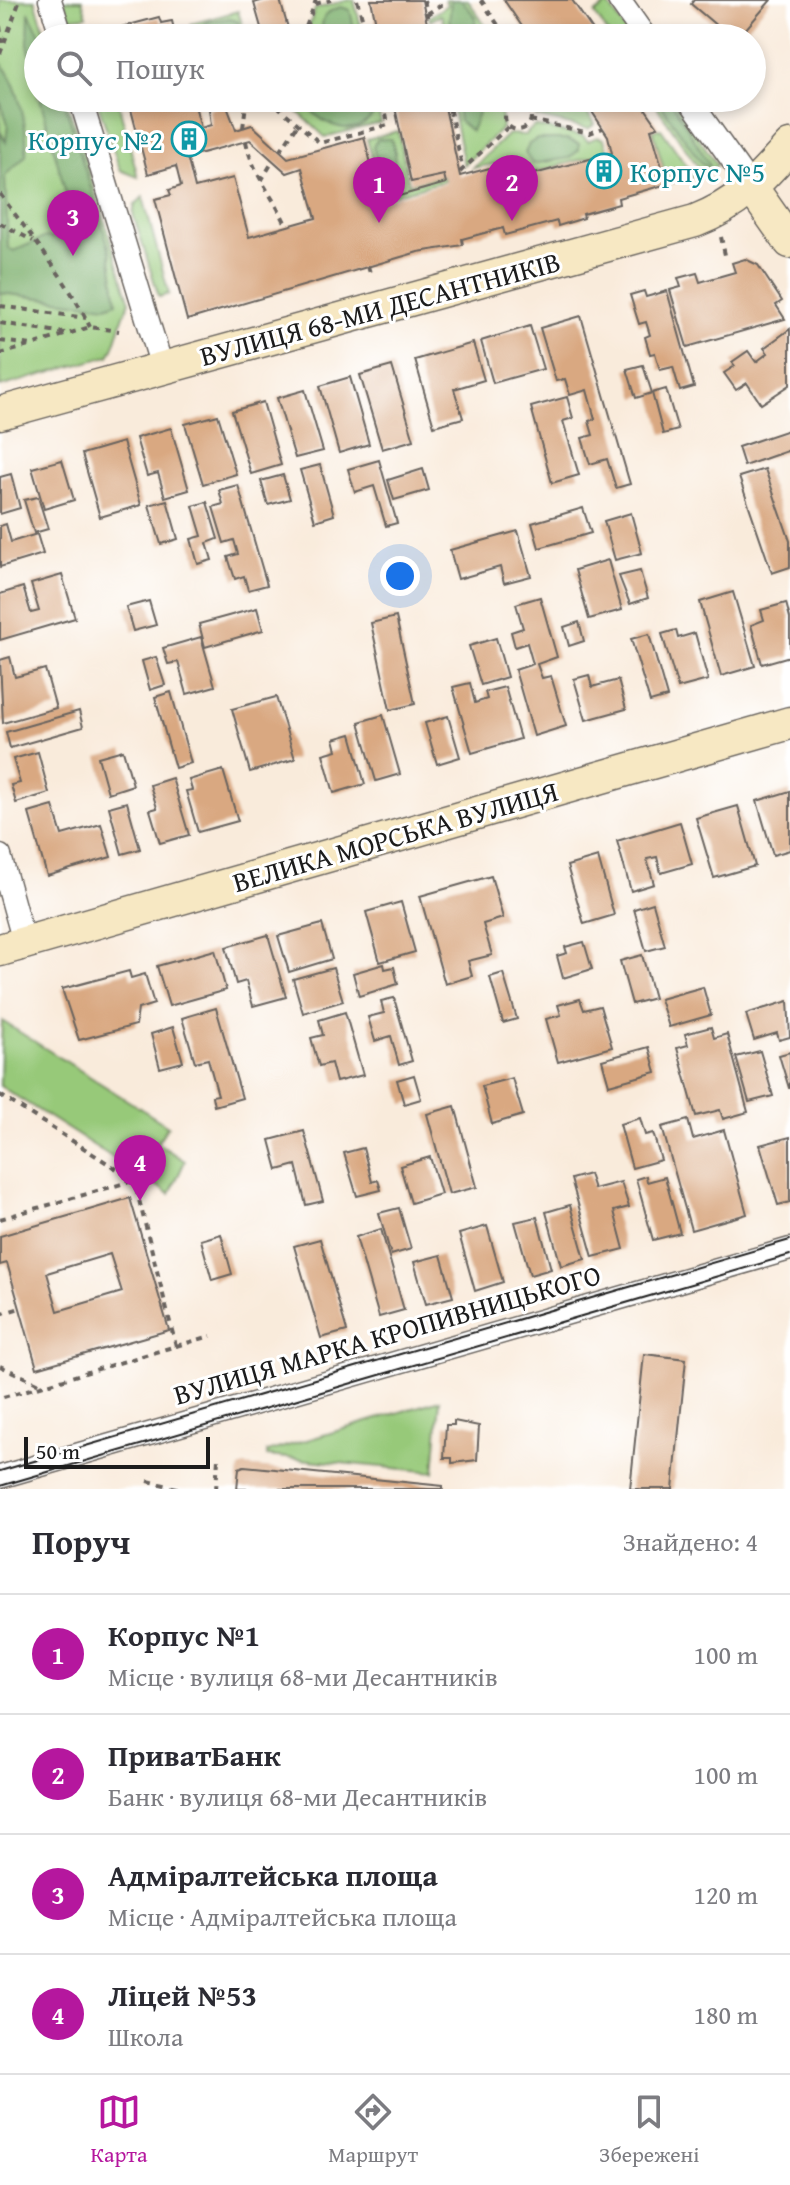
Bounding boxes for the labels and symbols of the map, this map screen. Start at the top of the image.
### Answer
place label: Корпус №2 [28,119,163,160]
building icon: Корпус №2 [170,120,208,158]
place label: Корпус №5 [630,151,765,192]
building icon: Корпус №5 [585,152,623,190]
pin: 2 [486,155,538,221]
pin: 1 [353,157,405,223]
pin: 3 [47,190,99,256]
street label: ВУЛИЦЯ 68-МИ ДЕСАНТНИКІВ [195,240,565,376]
your location [380,556,420,596]
street label: ВЕЛИКА МОРСЬКА ВУЛИЦЯ [228,770,562,902]
pin: 4 [114,1135,166,1201]
street label: ВУЛИЦЯ МАРКА КРОПИВНИЦЬКОГО [169,1253,605,1415]
scale bar [24,1433,210,1469]

